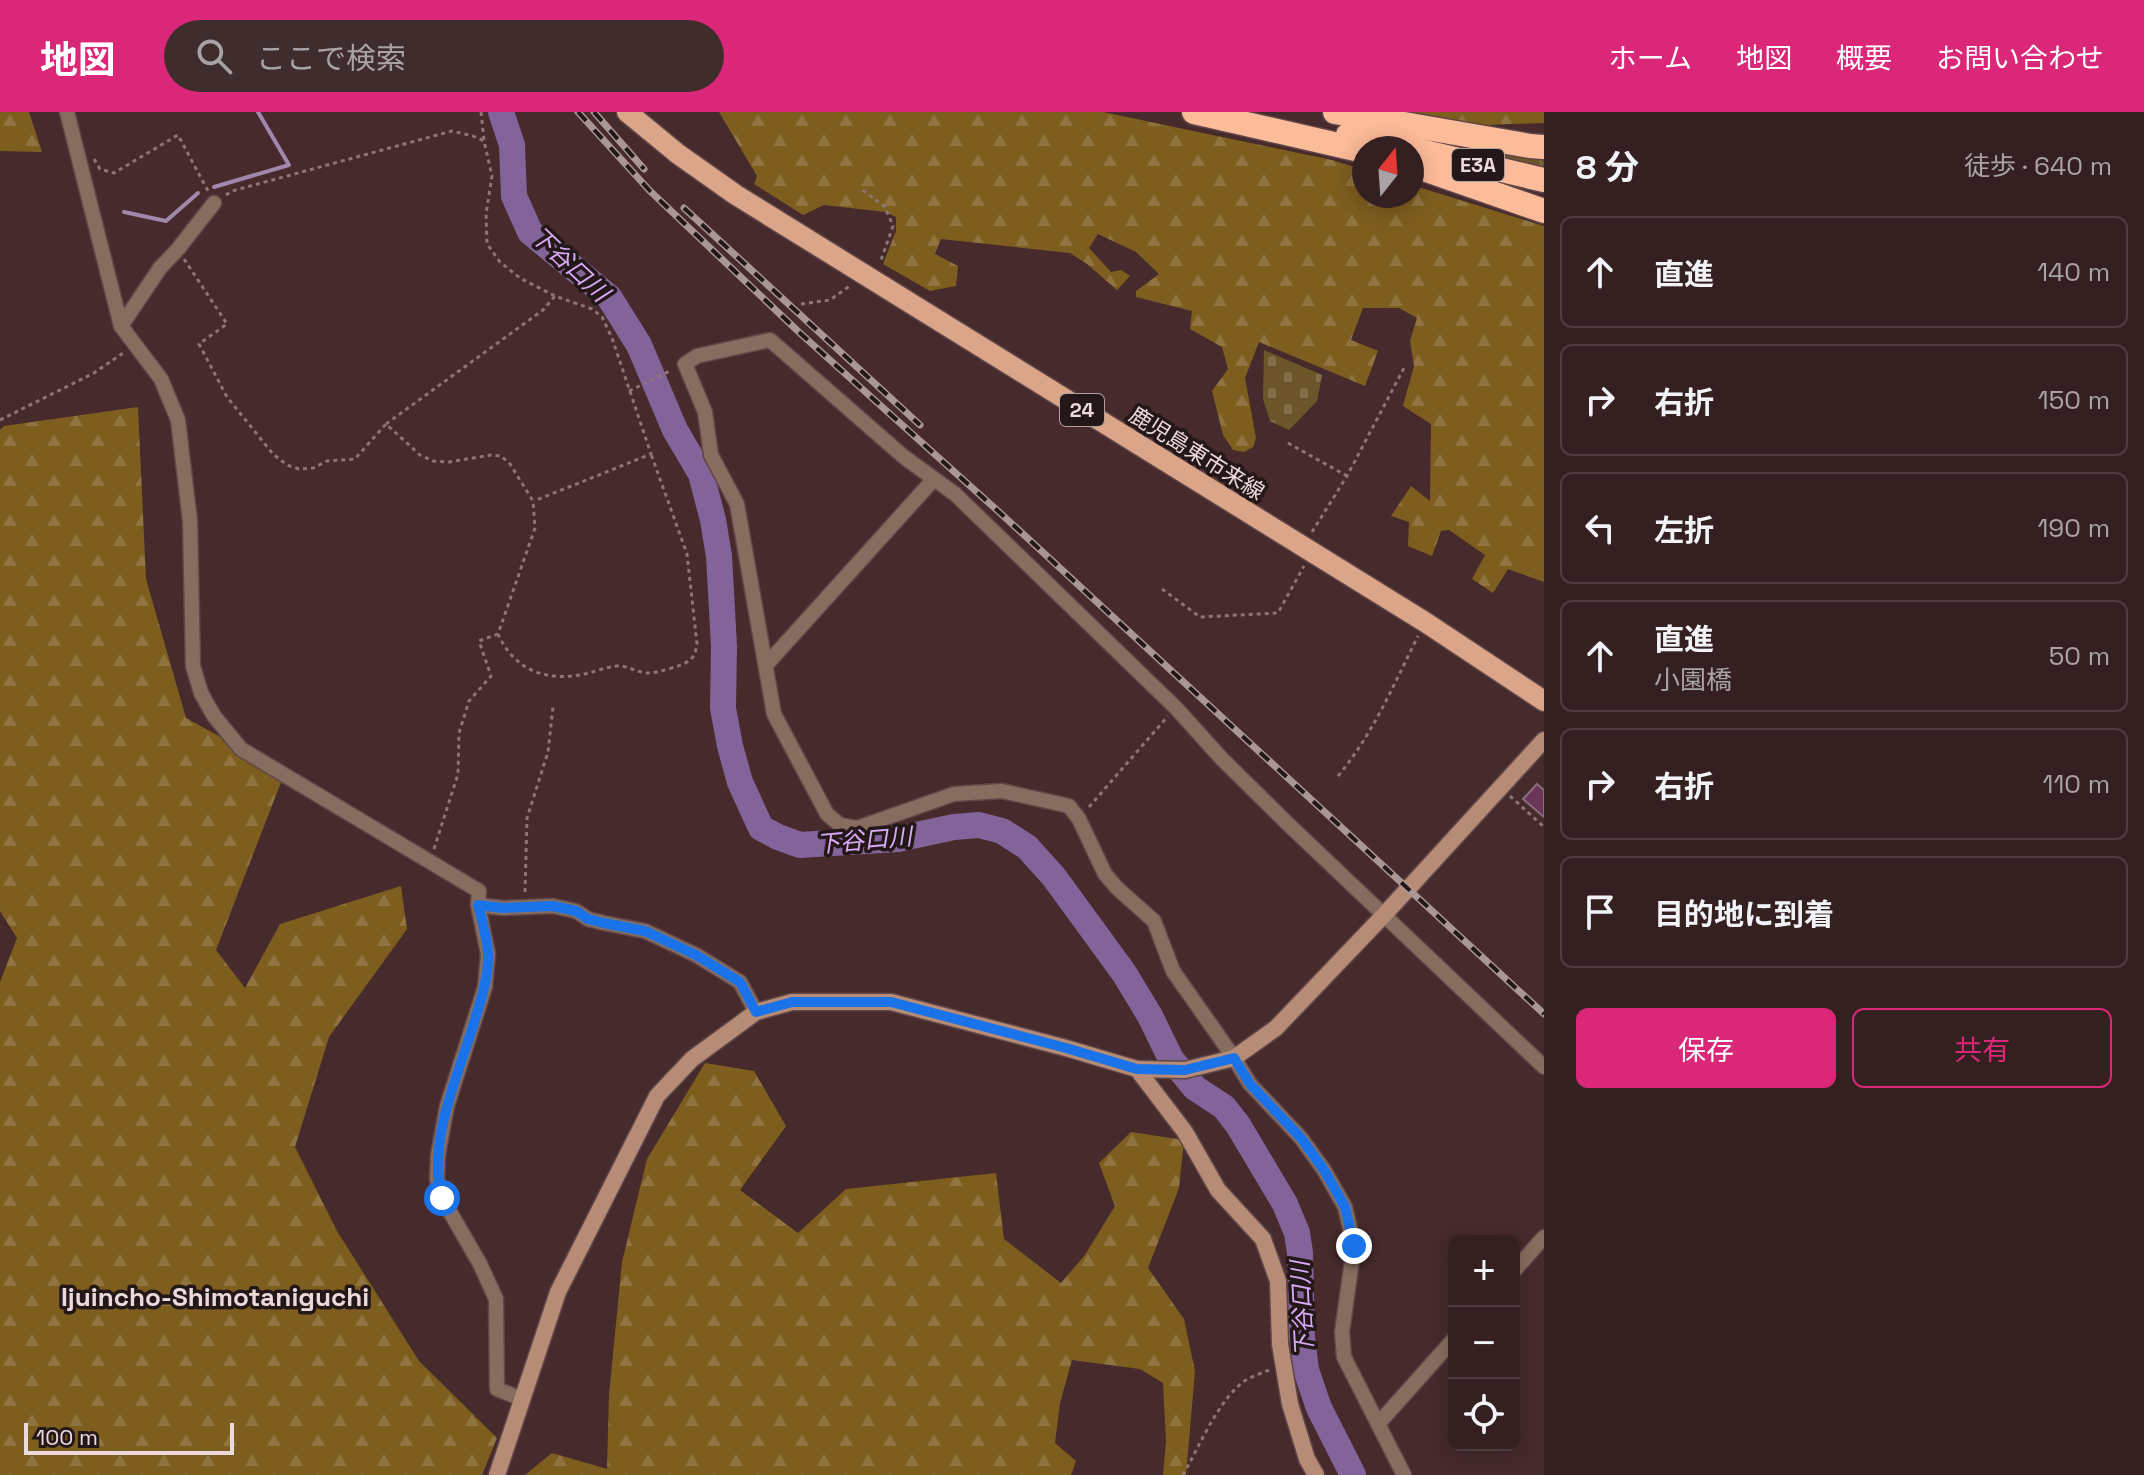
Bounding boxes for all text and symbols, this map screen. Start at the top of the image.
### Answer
search box [164,20,724,92]
icon: search [192,34,236,78]
text: 地図 [40,36,116,84]
text: ここで検索 [256,39,406,78]
text: ホーム [1609,40,1692,76]
text: 地図 [1736,40,1792,76]
text: 概要 [1836,40,1892,76]
text: お問い合わせ [1936,40,2104,76]
north arrow [1352,136,1424,208]
text: 8 分 [1576,146,1639,189]
road number: E3A [1452,149,1504,181]
text: 徒歩 · 640 m [1964,149,2112,183]
water label: 下谷口川 [524,220,618,310]
icon: ahead [1578,250,1622,294]
text: 直進 [1654,255,1714,294]
text: 140 m [2037,255,2110,289]
icon: right [1578,378,1622,422]
text: 右折 [1654,383,1714,422]
text: 150 m [2038,383,2110,417]
road number: 24 [1060,394,1104,426]
street label: 鹿児島東市来線 [1124,400,1270,506]
icon: left [1578,506,1622,550]
text: 左折 [1654,511,1714,550]
text: 190 m [2038,511,2110,545]
text: 直進 [1654,620,1714,659]
icon: ahead [1578,634,1622,678]
text: 50 m [2049,639,2110,673]
text: 小園橋 [1654,663,1732,697]
icon: right [1578,762,1622,806]
text: 右折 [1654,767,1714,806]
text: 110 m [2043,767,2110,801]
water label: 下谷口川 [815,820,916,860]
icon: arrive [1578,890,1622,934]
text: 目的地に到着 [1654,895,1834,934]
button: 保存 [1576,1008,1836,1088]
button: 共有 [1852,1008,2112,1088]
route start [424,1180,460,1216]
route end [1336,1228,1372,1264]
map controls [1448,1235,1520,1451]
button: + [1448,1235,1520,1307]
water label: 下谷口川 [1284,1257,1320,1358]
district label: Ijuincho-Shimotaniguchi [61,1280,369,1314]
button: − [1448,1307,1520,1379]
button: locate [1448,1379,1520,1451]
scale bar [24,1419,234,1455]
text: 100 m [36,1423,98,1451]

